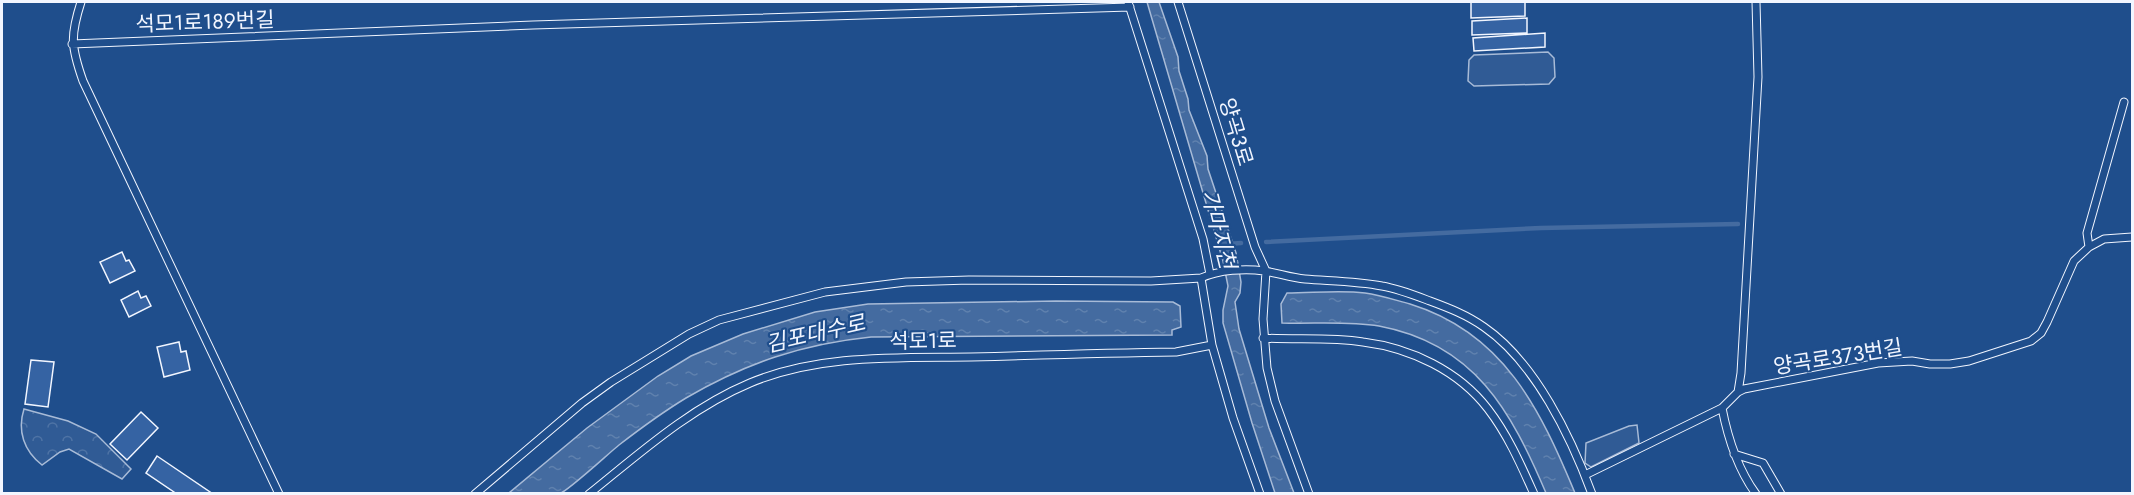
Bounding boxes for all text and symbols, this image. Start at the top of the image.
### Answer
street label: 석모1로189번길 [135,5,275,39]
street label: 양곡3로 [1212,94,1260,170]
water label: 가마지천 [1194,186,1245,275]
water label: 김포대수로 [762,306,870,360]
street label: 석모1로 [889,325,957,357]
street label: 양곡로373번길 [1771,332,1905,382]

